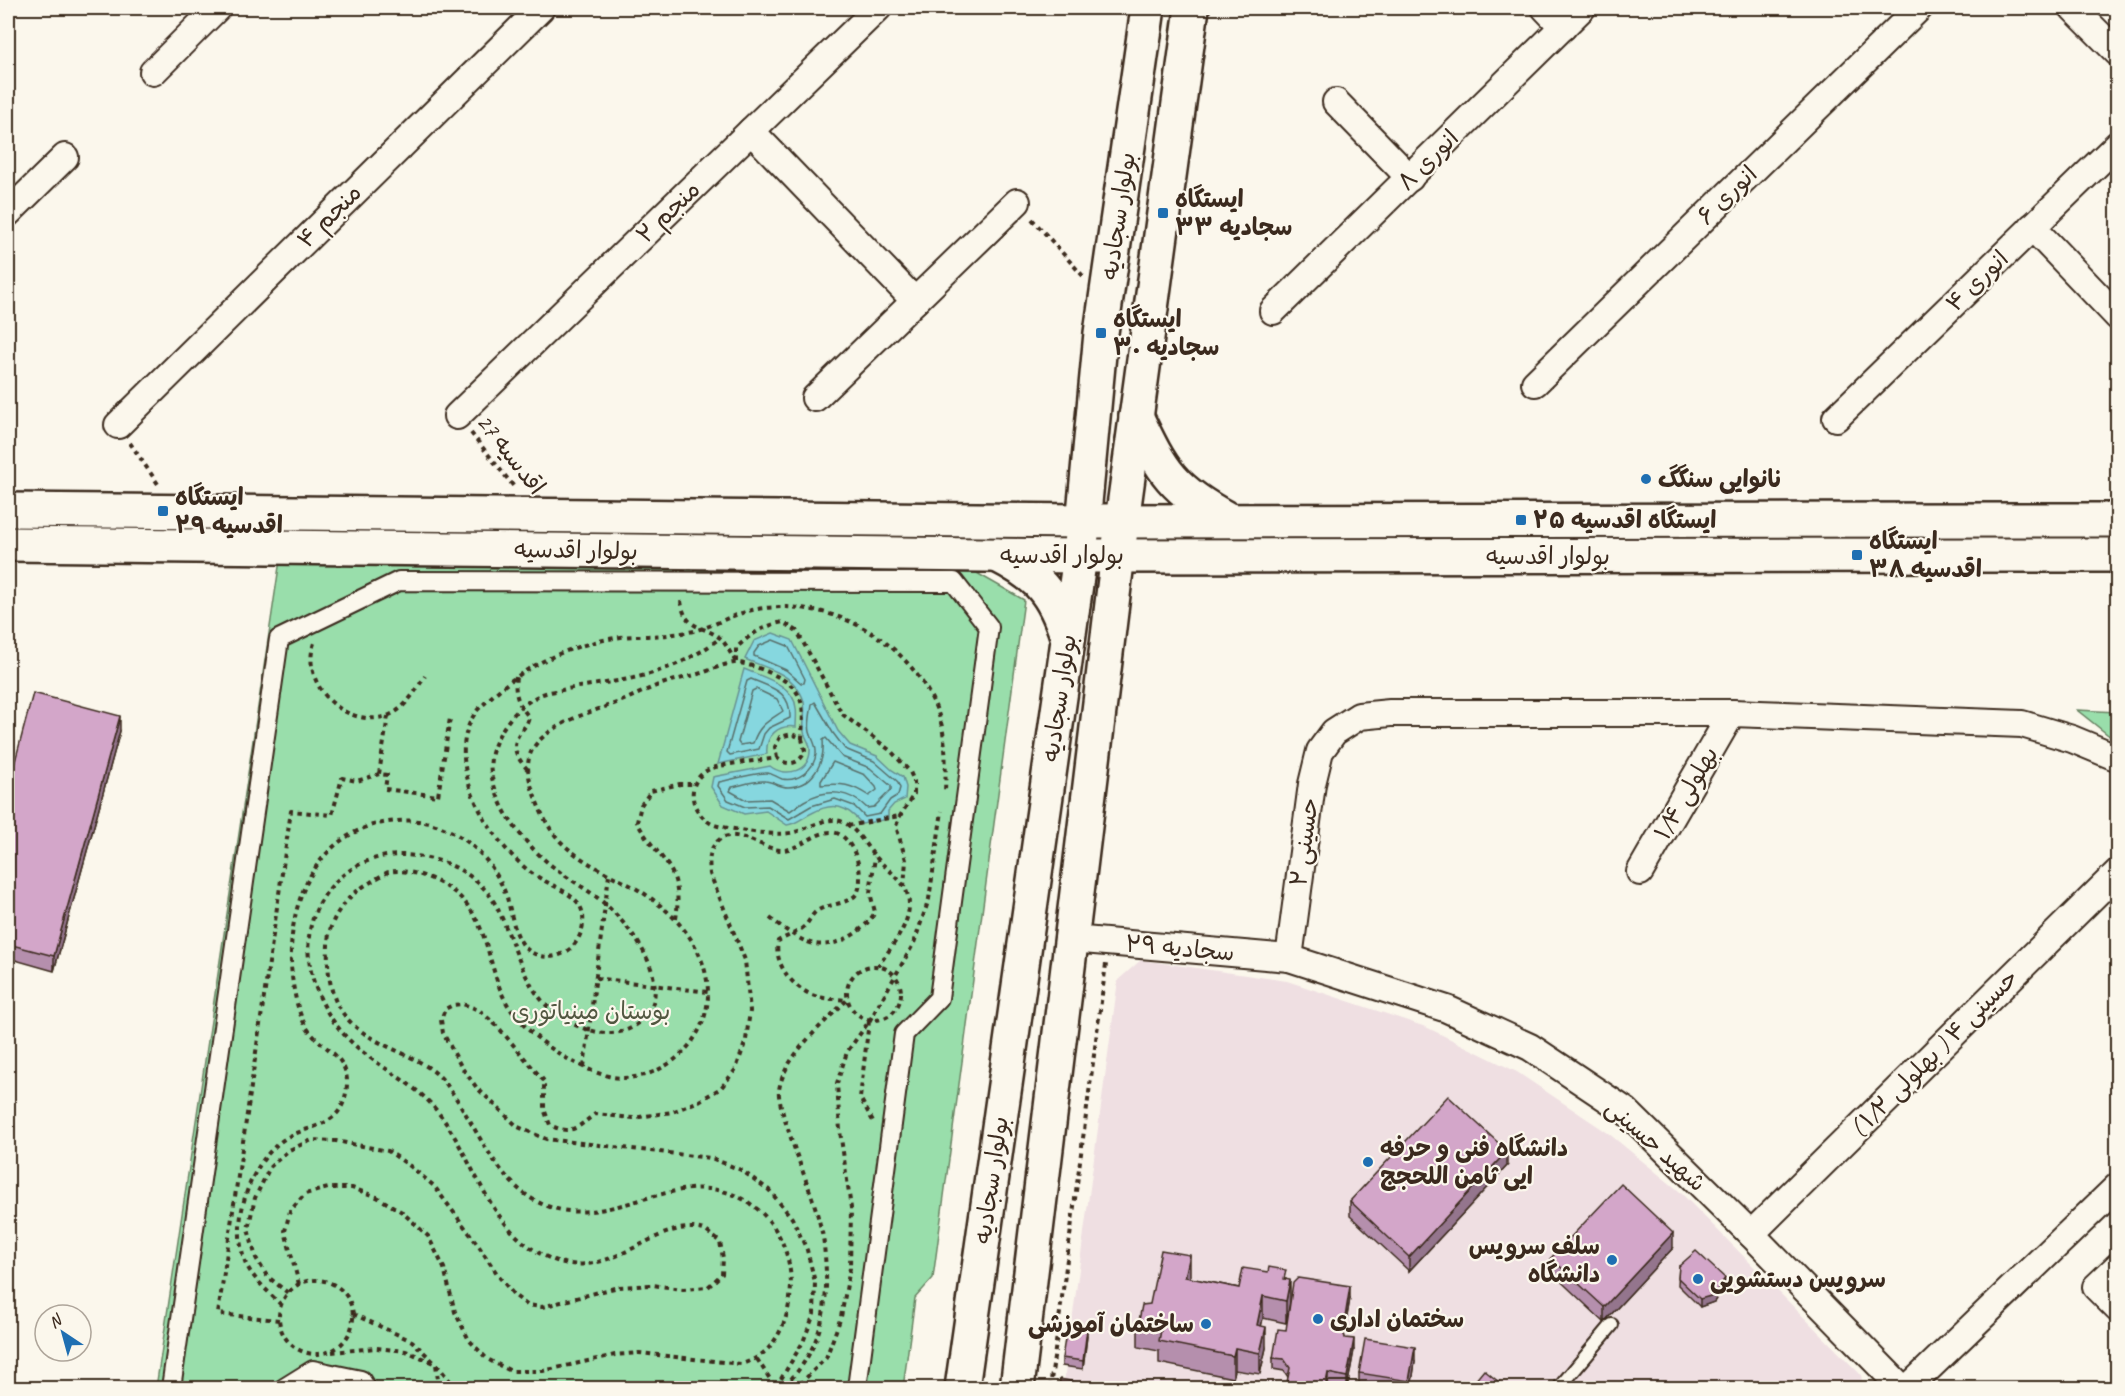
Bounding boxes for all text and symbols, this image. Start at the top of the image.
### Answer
street label: انوری ۸ [1391,123,1465,197]
street label: بولوار سجادیه [1094,150,1143,282]
street label: انوری ۶ [1691,159,1763,231]
street label: منجم ۲ [630,174,708,252]
street label: منجم ۴ [290,177,370,257]
place label: ایستگاه سجادیه ۳۳ [1175,184,1292,242]
marker: ایستگاه سجادیه ۳۳ [1156,206,1170,220]
street label: انوری ۴ [1939,244,2015,318]
place label: ایستگاه سجادیه ۳۰ [1113,304,1219,362]
marker: ایستگاه سجادیه ۳۰ [1094,326,1108,340]
street label: اقدسیه 27 [470,407,552,501]
place label: نانوایی سنگگ [1658,464,1783,494]
marker: نانوایی سنگگ [1639,472,1653,486]
place label: ایستگاه اقدسیه ۲۹ [175,482,283,540]
marker: ایستگاه اقدسیه ۲۹ [156,504,170,518]
place label: ایستگاه اقدسیه ۲۵ [1533,505,1716,535]
marker: ایستگاه اقدسیه ۲۵ [1514,513,1528,527]
place label: ایستگاه اقدسیه ۳۸ [1869,526,1982,584]
street label: بولوار اقدسیه [514,534,638,567]
street label: بولوار اقدسیه [1000,540,1124,571]
street label: بولوار اقدسیه [1486,541,1610,572]
marker: ایستگاه اقدسیه ۳۸ [1850,548,1864,562]
street label: بولوار سجادیه [1035,632,1084,764]
street label: بهلولی ۱/۴ [1647,741,1726,846]
street label: حسینی ۲ [1283,796,1325,888]
street label: سجادیه ۲۹ [1124,928,1236,968]
street label: حسینی ۴ ( بهلولی ۱/۲ ) [1844,963,2025,1144]
park label: بوستان مینیاتوری [512,996,670,1027]
street label: شهید حسینی [1600,1092,1712,1198]
street label: بولوار سجادیه [967,1114,1016,1246]
place label: دانشگاه فنی و حرفه ایی ثامن اللحجج [1380,1133,1568,1191]
marker: دانشگاه فنی و حرفه ایی ثامن اللحجج [1361,1155,1375,1169]
place label: سلف سرویس دانشگاه [1469,1231,1600,1289]
marker: سلف سرویس دانشگاه [1605,1253,1619,1267]
place label: سرویس دستشویی [1710,1264,1886,1295]
marker: سرویس دستشویی [1691,1272,1705,1286]
north arrow [33,1303,93,1363]
place label: سختمان اداری [1330,1304,1464,1334]
text: N [45,1309,67,1333]
place label: ساختمان آموزشی [1028,1309,1194,1339]
marker: سختمان اداری [1311,1312,1325,1326]
marker: ساختمان آموزشی [1199,1317,1213,1331]

